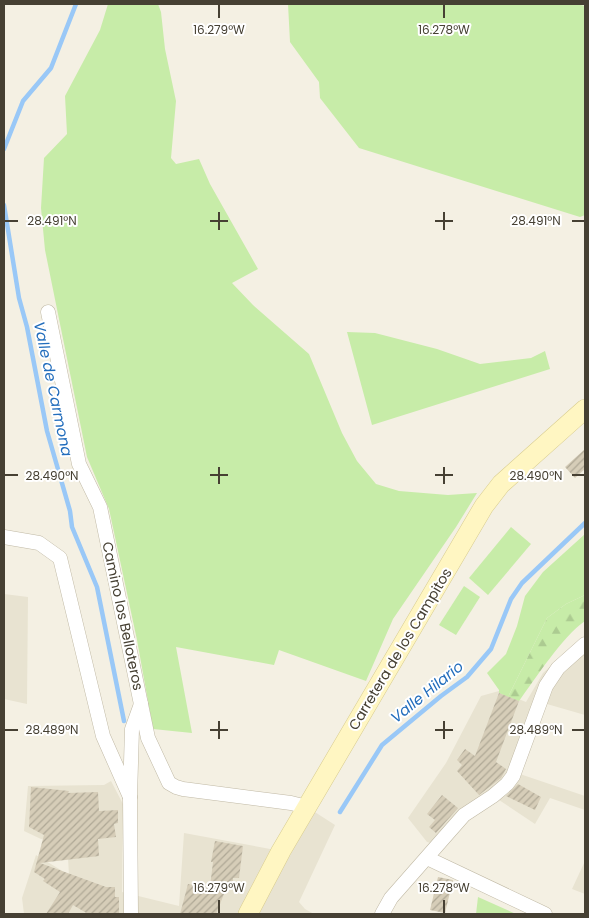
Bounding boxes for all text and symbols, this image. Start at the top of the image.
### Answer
text: 16.279°W [193,21,245,38]
text: 16.278°W [418,21,470,38]
text: 28.491°N [27,212,77,229]
text: 28.491°N [511,212,561,229]
water label: Valle de Carmona [29,319,78,458]
text: 28.490°N [26,467,79,484]
text: 28.490°N [510,467,563,484]
street label: Camino los Belloteros [97,540,149,692]
street label: Carretera de los Campitos [344,564,456,734]
water label: Valle Hilario [386,656,468,728]
text: 28.489°N [25,721,79,738]
text: 28.489°N [509,721,563,738]
text: 16.279°W [193,879,245,896]
text: 16.278°W [418,879,470,896]

